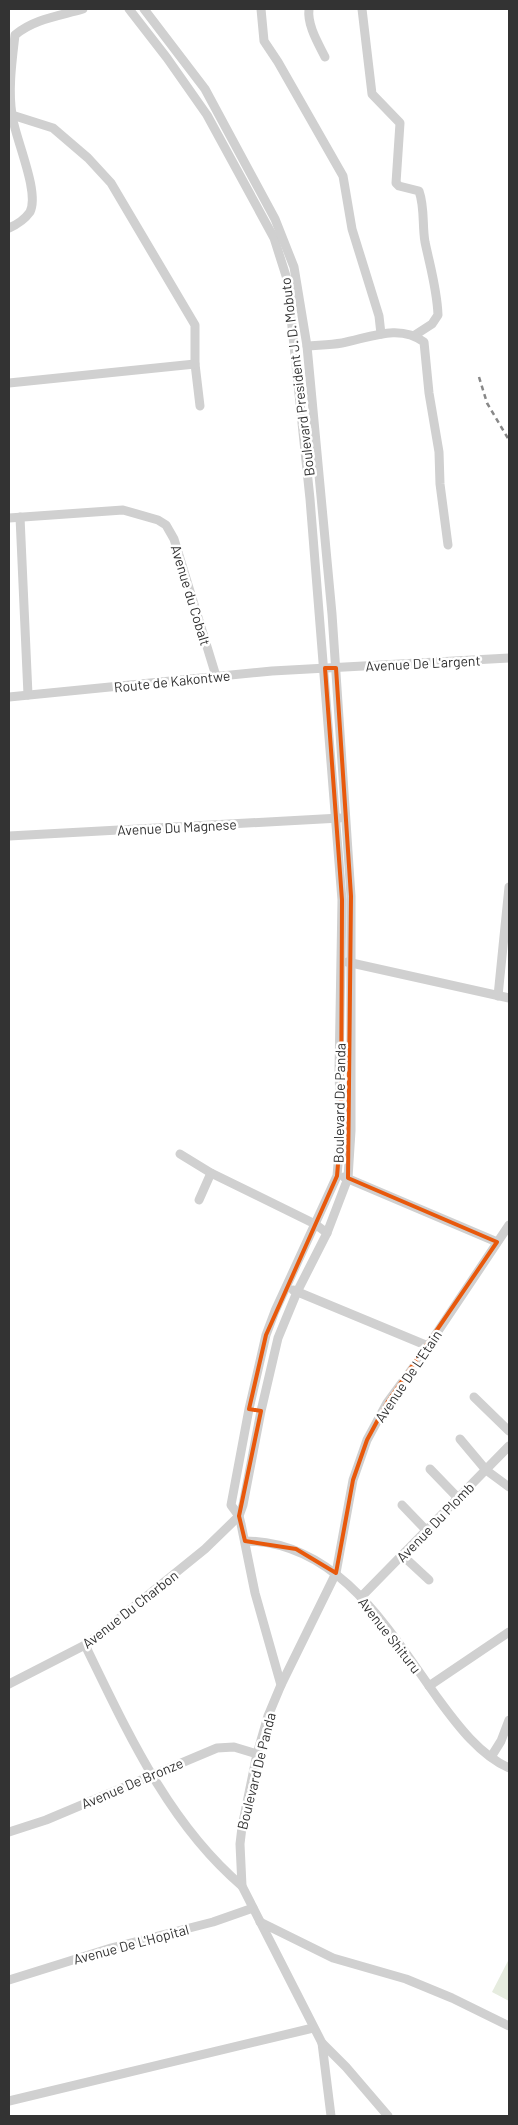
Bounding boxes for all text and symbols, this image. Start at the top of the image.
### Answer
street label: Boulevard President J. D. Mobuto [276,277,318,477]
street label: Avenue du Cobalt [168,543,214,647]
street label: Avenue De L'argent [365,652,481,674]
street label: Route de Kakontwe [113,666,231,696]
street label: Avenue Du Magnese [117,815,237,839]
street label: Boulevard De Panda [329,1043,349,1163]
street label: Avenue De L'Etain [371,1327,445,1425]
street label: Avenue Du Plomb [393,1479,477,1565]
street label: Avenue Du Charbon [79,1566,181,1652]
street label: Avenue Shituru [355,1594,425,1676]
street label: Boulevard De Panda [233,1711,279,1831]
street label: Avenue De Bronze [79,1754,185,1812]
street label: Avenue De L'Hopital [71,1920,191,1968]

